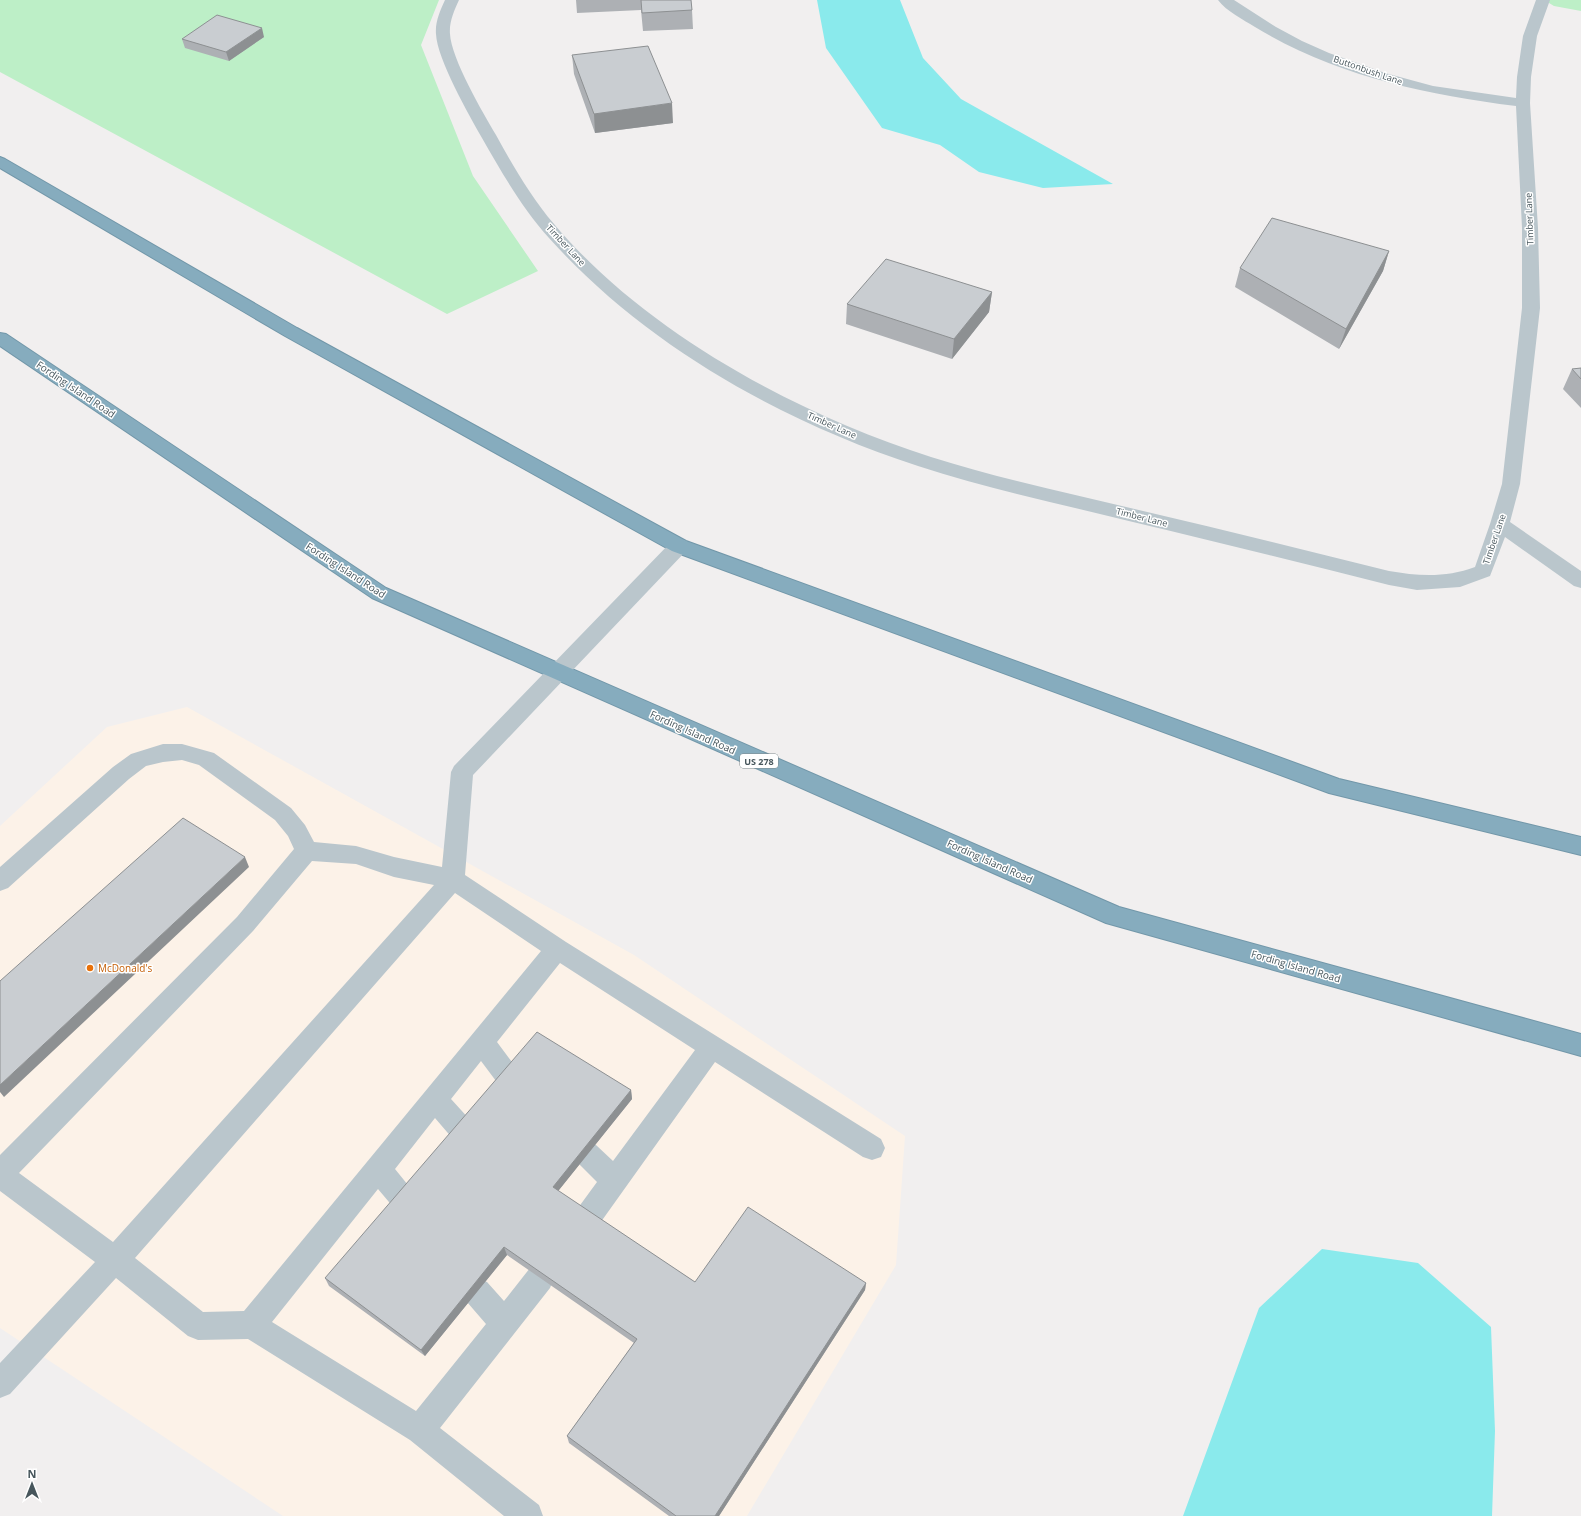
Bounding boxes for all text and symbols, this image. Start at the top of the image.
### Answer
street label: Buttonbush Lane [1332,52,1404,88]
street label: Timber Lane [1522,193,1536,245]
street label: Timber Lane [543,221,589,269]
street label: Fording Island Road [34,357,118,421]
street label: Timber Lane [805,408,859,442]
street label: Timber Lane [1115,504,1169,530]
street label: Timber Lane [1479,512,1509,566]
street label: Fording Island Road [303,539,389,601]
street label: Fording Island Road [648,707,738,757]
road number: US 278 [740,754,778,768]
street label: Fording Island Road [945,836,1035,886]
street label: Fording Island Road [1250,947,1342,985]
place label: McDonald's [98,961,153,975]
marker: McDonald's [85,963,95,973]
north arrow [12,1464,52,1504]
text: N [28,1466,36,1481]

